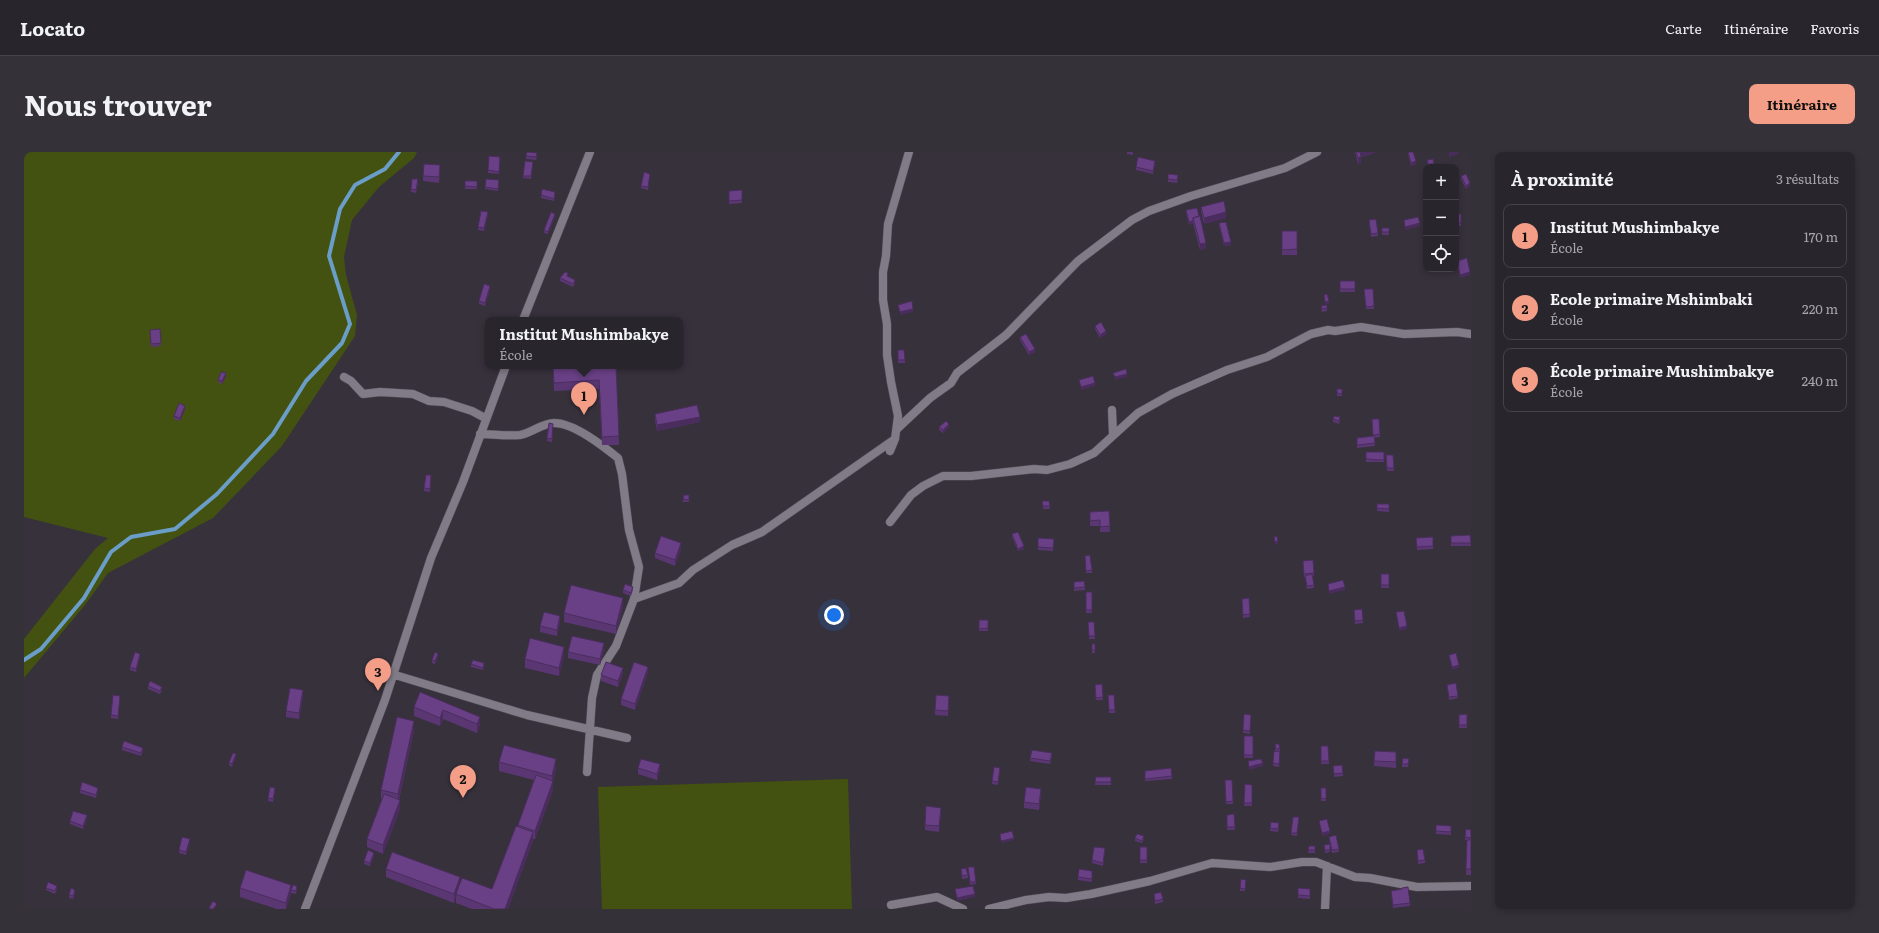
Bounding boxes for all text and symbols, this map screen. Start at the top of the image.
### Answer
text: Locato [20,14,85,42]
text: Carte [1665,18,1702,38]
text: Itinéraire [1724,18,1788,38]
text: Favoris [1810,18,1859,38]
text: Nous trouver [24,83,212,125]
button: Itinéraire [1749,84,1855,124]
map controls [1423,164,1459,272]
button: + [1423,164,1459,200]
text: À proximité [1511,166,1614,191]
text: 3 résultats [1776,169,1839,188]
button: − [1423,200,1459,236]
text: Institut Mushimbakye [1550,215,1719,238]
text: 1 [1522,227,1528,246]
text: 170 m [1804,227,1838,246]
button: locate [1423,236,1459,272]
text: École [1550,238,1583,257]
text: Ecole primaire Mshimbaki [1550,287,1753,310]
text: 2 [1522,299,1528,318]
text: 220 m [1802,299,1838,318]
text: École [1550,310,1583,329]
popup [485,317,683,369]
text: Institut Mushimbakye [499,322,669,345]
text: École [499,345,532,364]
text: École primaire Mushimbakye [1550,359,1774,382]
text: 3 [1521,371,1529,390]
text: 240 m [1802,371,1838,390]
pin: 1 [571,382,597,415]
text: École [1550,382,1583,401]
your location [824,605,844,625]
pin: 3 [365,658,391,691]
pin: 2 [450,765,476,798]

